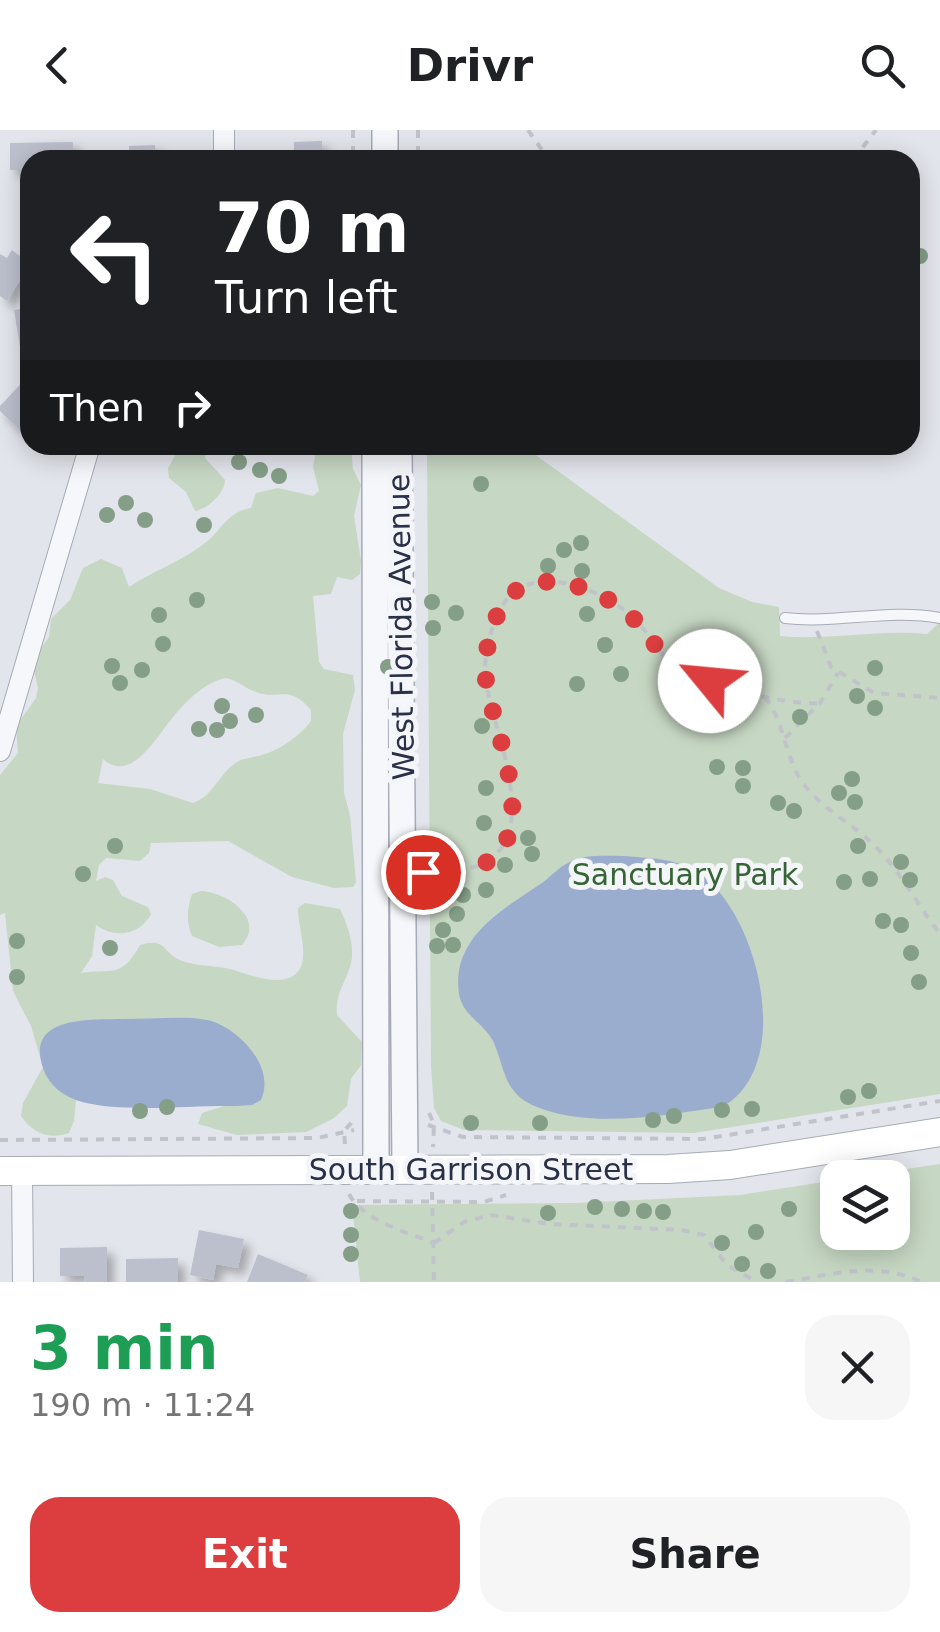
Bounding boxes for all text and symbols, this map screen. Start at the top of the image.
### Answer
icon: back [30,38,85,93]
icon: search [855,38,910,93]
text: Drivr [407,39,533,92]
text: 70 m [215,187,410,269]
icon: left [50,190,180,320]
text: Turn left [215,271,398,324]
icon: right [165,380,220,435]
text: Then [50,386,145,430]
street label: West Florida Avenue [381,474,421,780]
position arrow [658,629,762,733]
pin [381,830,466,915]
icon: arrive [396,845,451,900]
park label: Sanctuary Park [572,857,799,892]
street label: South Garrison Street [309,1152,633,1187]
map controls [820,1160,910,1250]
button: layers [820,1160,910,1250]
text: 3 min [30,1313,218,1383]
button: close [805,1315,910,1420]
text: 190 m · 11:24 [30,1386,255,1424]
button: Exit [30,1497,460,1612]
button: Share [480,1497,910,1612]

